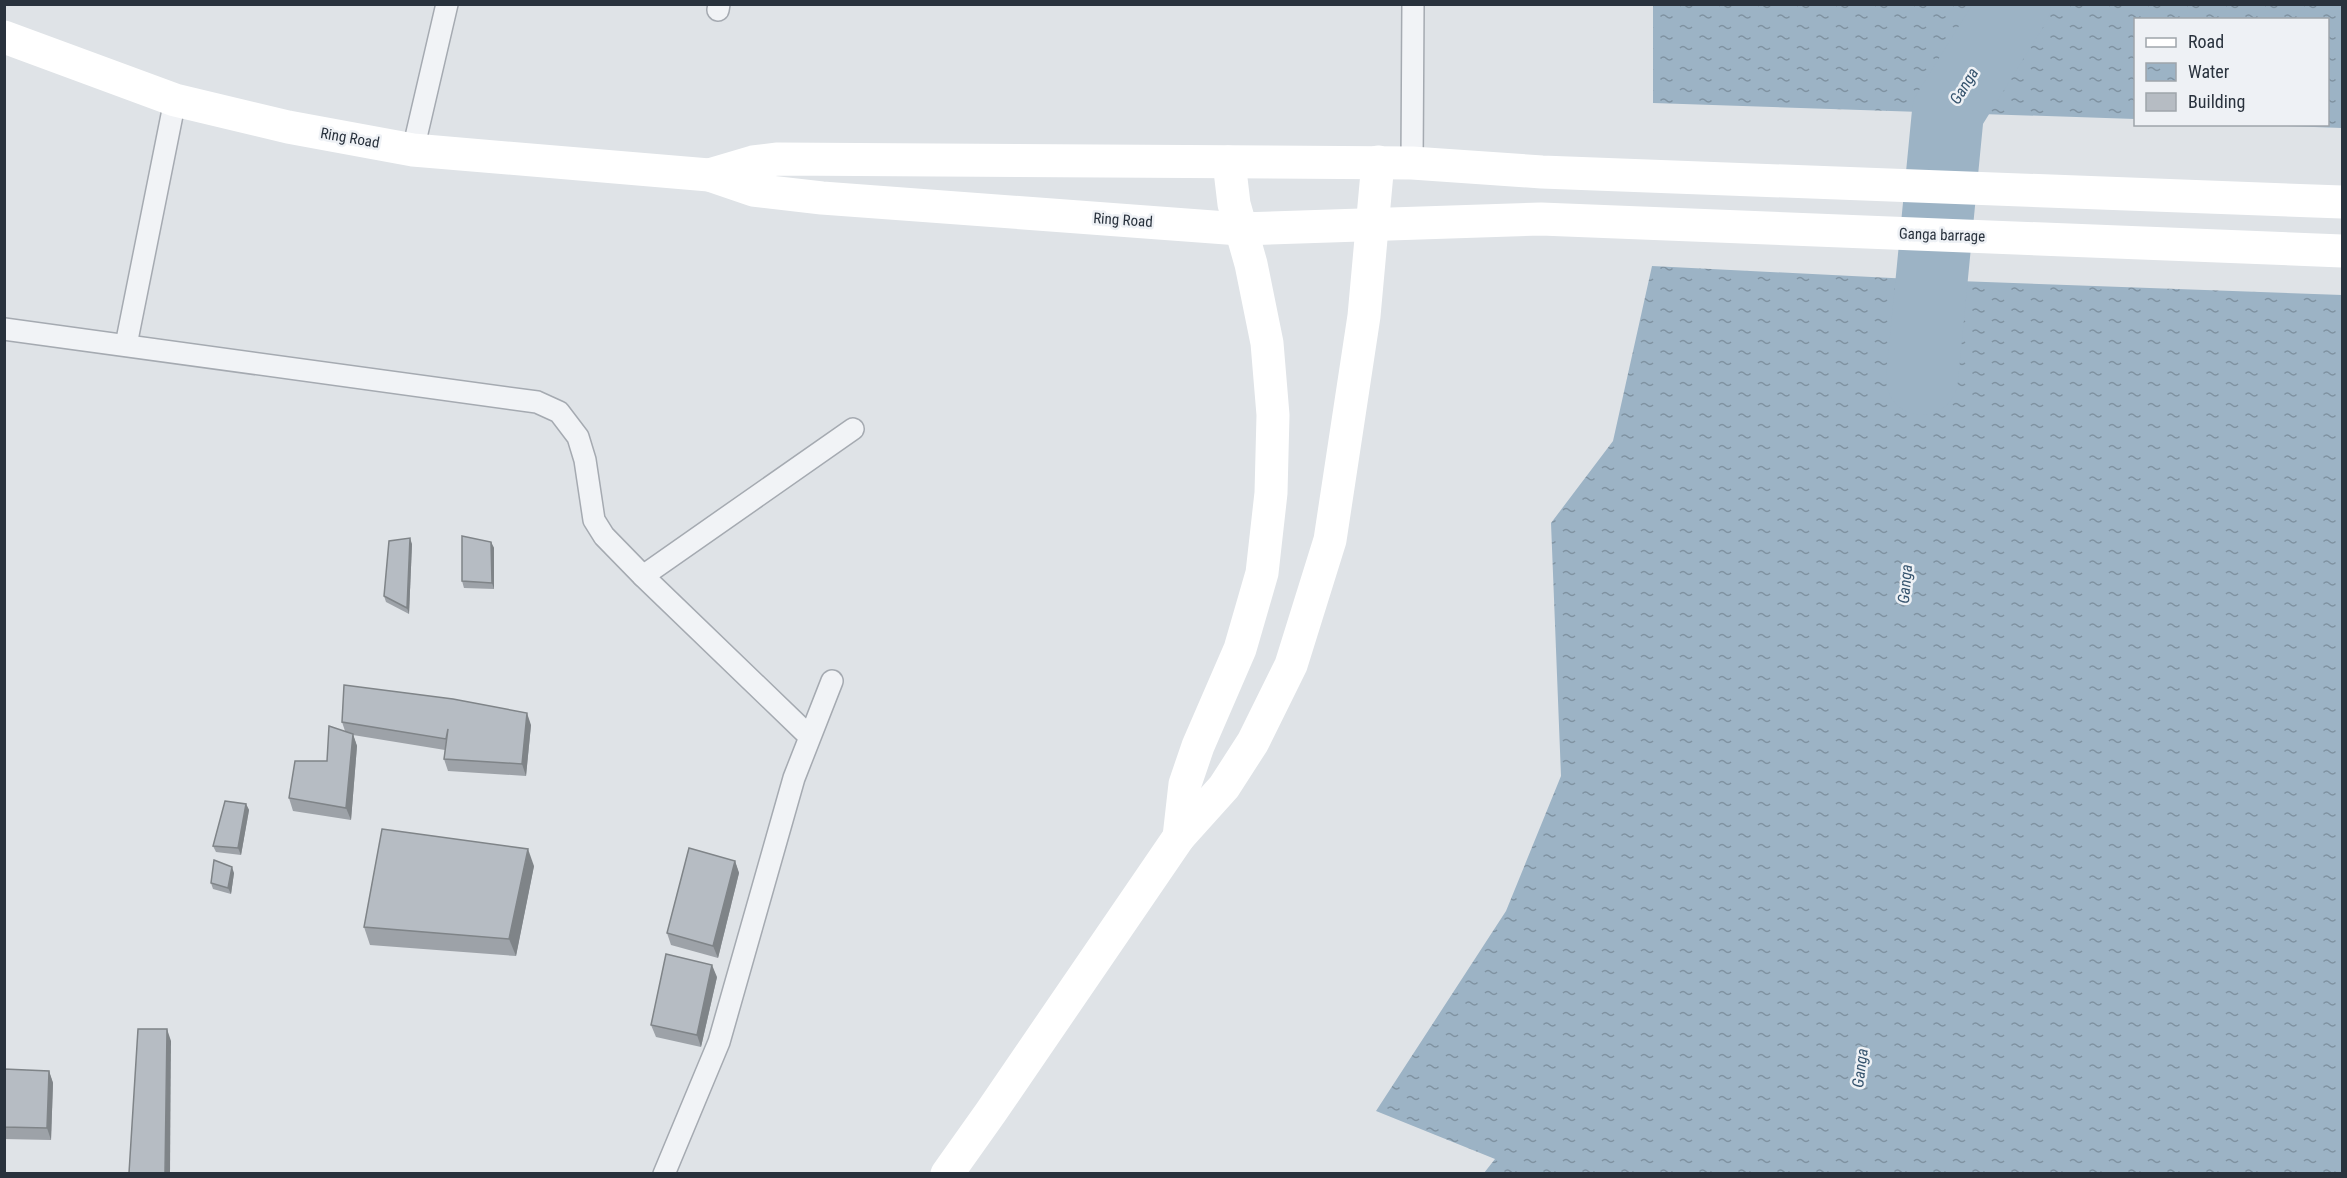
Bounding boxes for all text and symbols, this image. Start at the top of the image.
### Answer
legend [2134,18,2329,126]
text: Road [2188,31,2224,52]
text: Water [2188,61,2230,82]
water label: Ganga [1946,64,1982,108]
text: Building [2188,91,2245,112]
street label: Ring Road [319,124,381,152]
street label: Ring Road [1093,209,1153,231]
street label: Ganga barrage [1899,224,1985,246]
water label: Ganga [1894,564,1916,604]
water label: Ganga [1848,1047,1872,1089]

